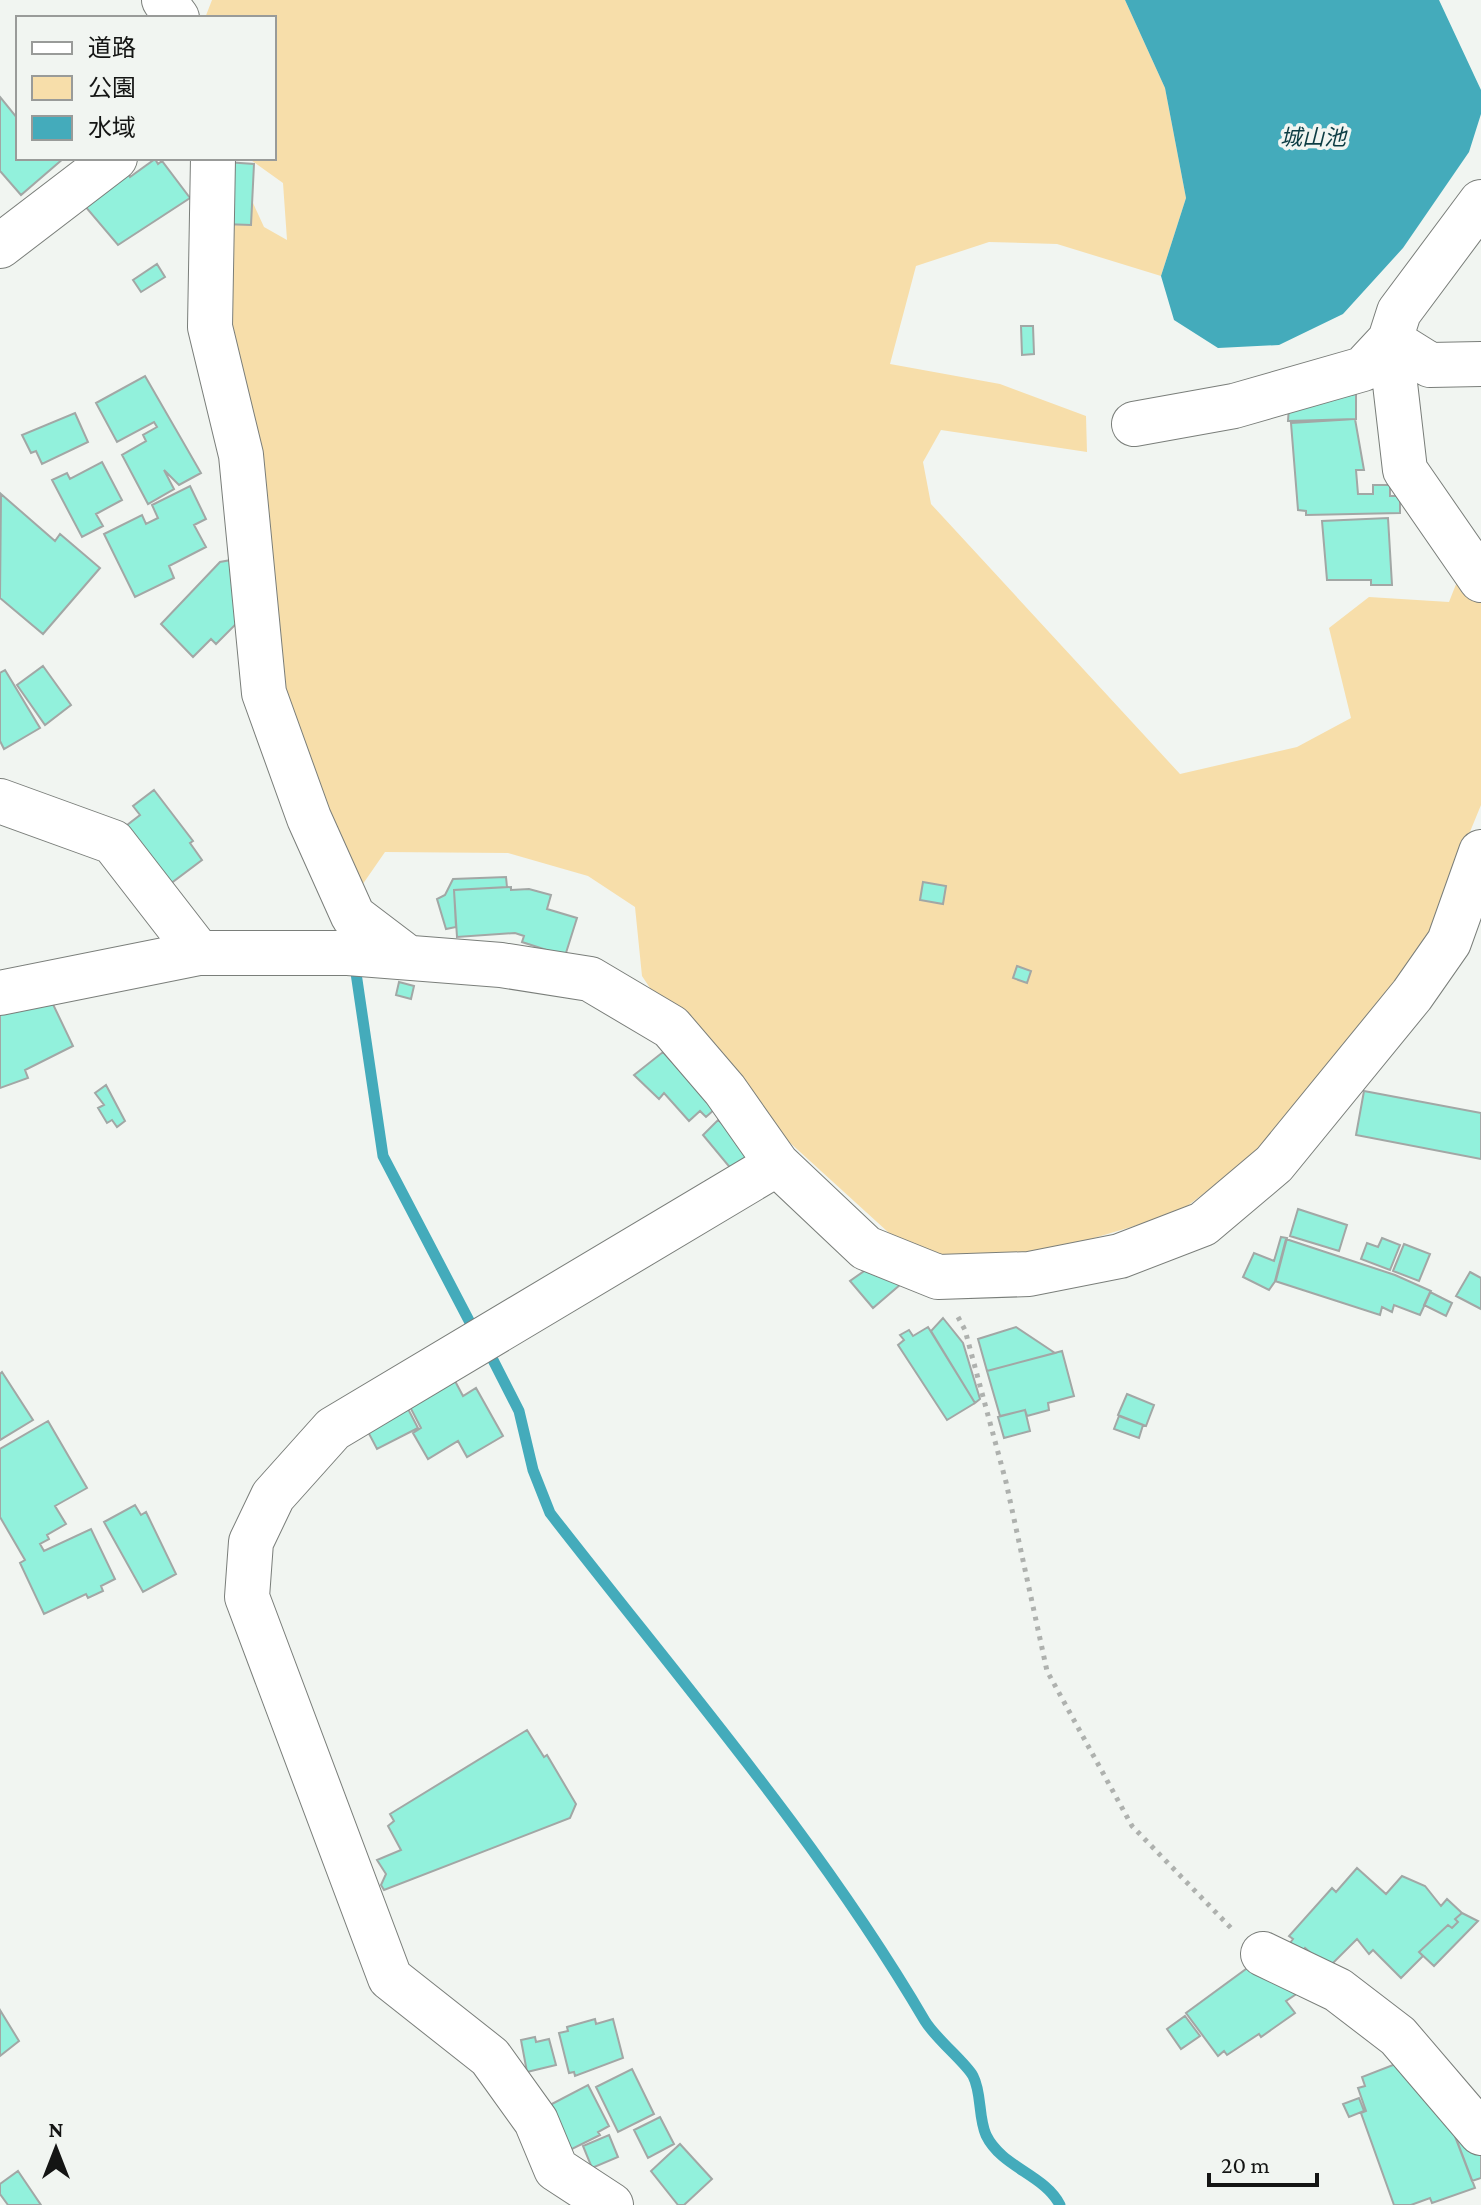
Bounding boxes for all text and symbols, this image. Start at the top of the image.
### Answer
legend [16,16,276,160]
text: 道路 [88,34,136,61]
text: 公園 [88,74,136,101]
text: 水域 [88,114,136,141]
water label: 城山池 [1280,125,1348,150]
north arrow [16,2109,96,2189]
text: N [49,2117,64,2142]
scale bar [1209,2137,1317,2187]
text: 20 m [1221,2151,1270,2178]

